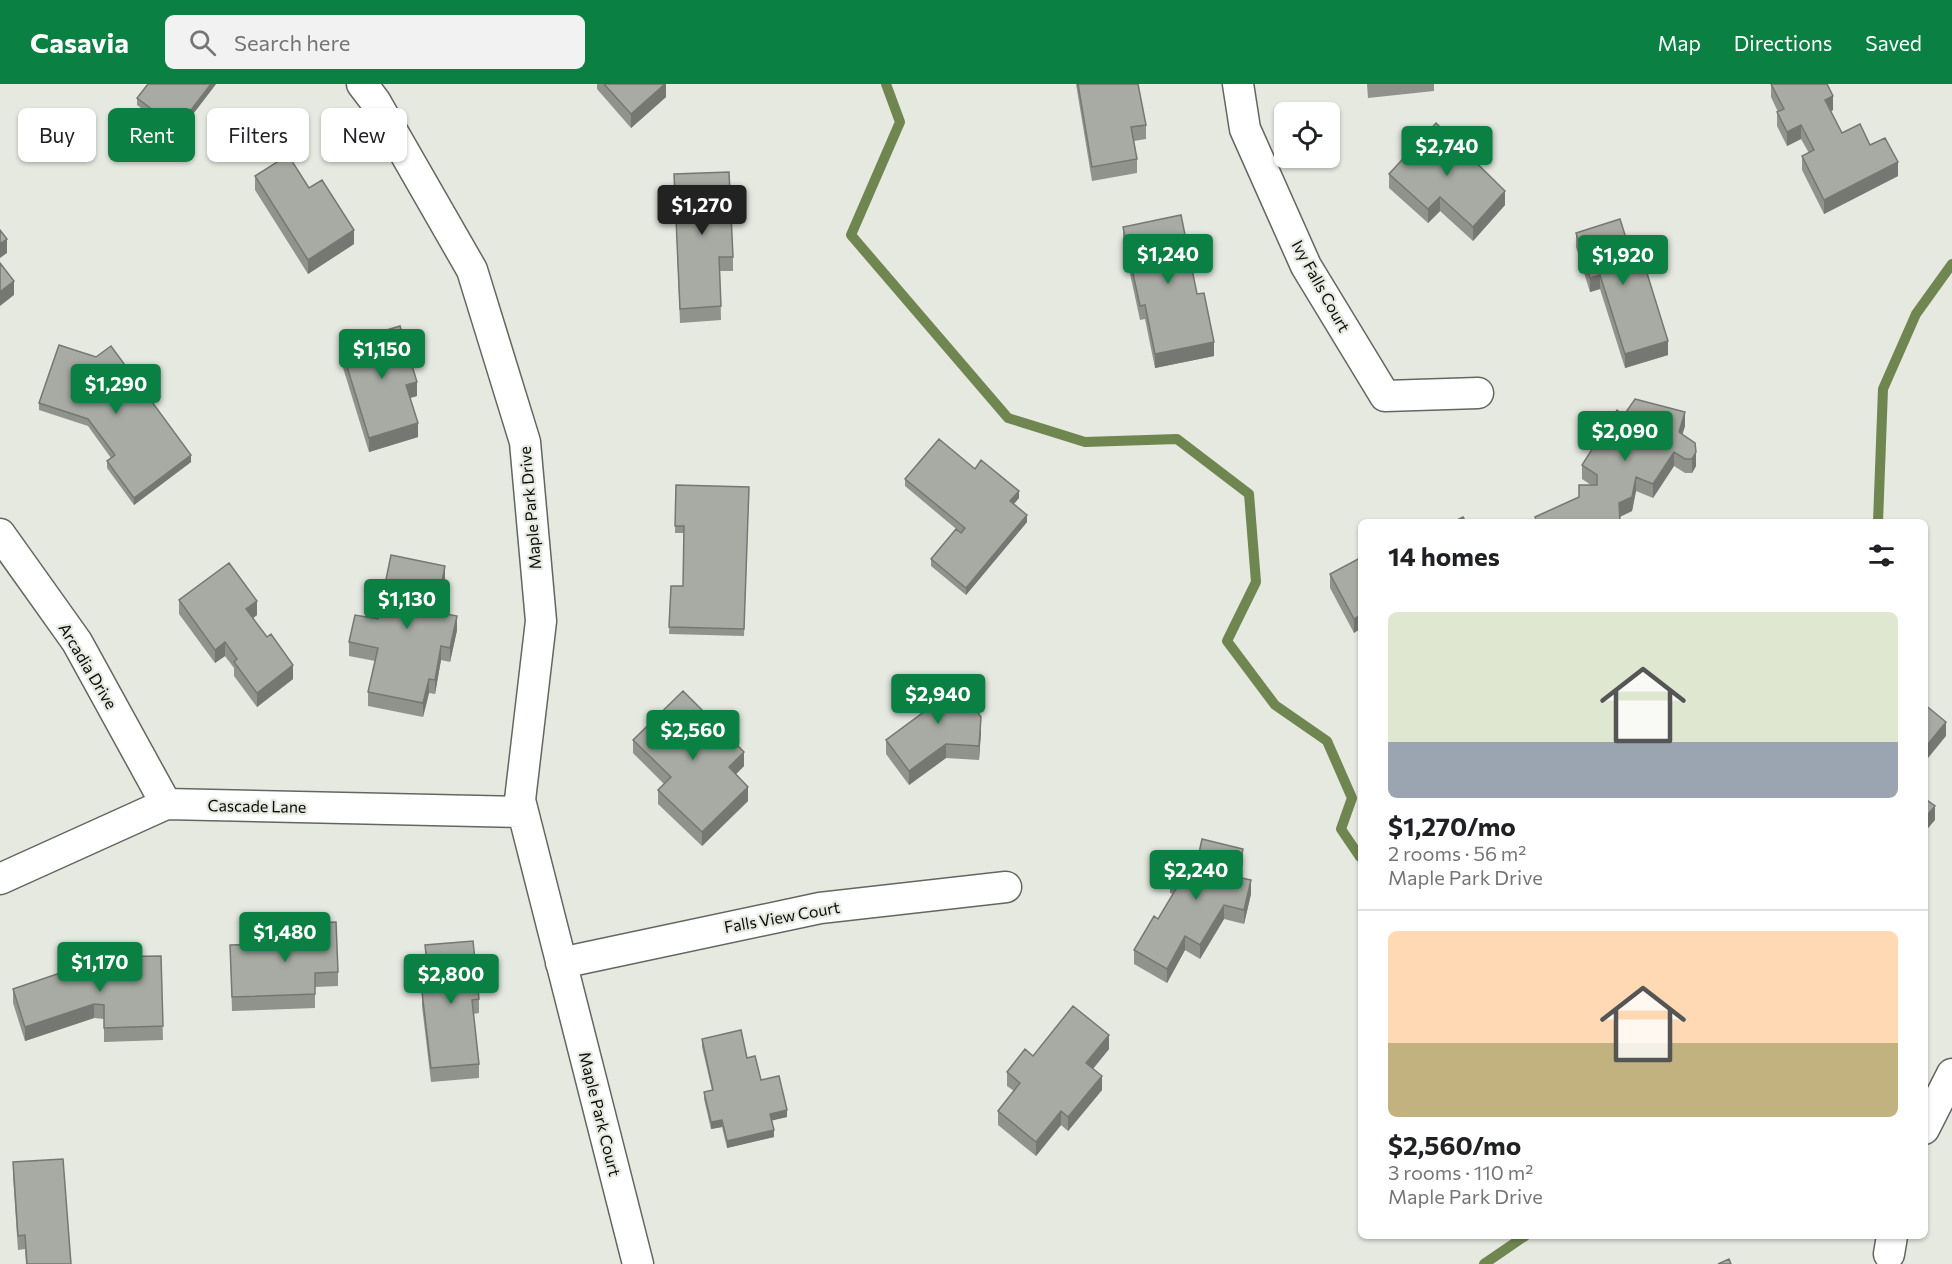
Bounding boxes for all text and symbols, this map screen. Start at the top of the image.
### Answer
search box [165,15,585,69]
text: Casavia [30,25,129,59]
icon: search [186,26,219,59]
text: Search here [234,29,350,56]
text: Map [1658,30,1701,55]
text: Directions [1734,30,1832,55]
text: Saved [1865,30,1922,55]
map controls [1274,102,1340,168]
button: locate [1274,102,1340,168]
chip: Buy [18,108,96,162]
chip: Rent [108,108,195,162]
chip: Filters [207,108,309,162]
chip: New [321,108,407,162]
pin: $2,740 [1398,126,1496,177]
text: $2,740 [1415,133,1479,157]
pin: $1,270 [653,185,751,236]
text: $1,270 [672,192,732,216]
pin: $1,240 [1119,234,1217,285]
pin: $1,920 [1574,235,1672,286]
street label: Ivy Falls Court [1288,236,1355,335]
text: $1,240 [1137,241,1199,265]
text: $1,920 [1592,242,1654,266]
pin: $1,150 [333,329,431,380]
text: $1,150 [353,336,411,360]
pin: $1,290 [67,364,165,415]
text: $1,290 [85,371,147,395]
pin: $2,090 [1576,411,1674,462]
text: $2,090 [1592,418,1658,442]
street label: Maple Park Drive [515,446,544,571]
icon: filters [1865,539,1898,572]
text: 14 homes [1388,540,1500,571]
pin: $1,130 [358,579,456,630]
text: $1,130 [378,586,436,610]
street label: Arcadia Drive [55,619,122,712]
icon: home [1589,651,1697,759]
pin: $2,940 [889,674,987,725]
text: $2,940 [905,681,971,705]
pin: $2,560 [644,710,742,761]
text: $2,560 [660,717,726,741]
street label: Cascade Lane [207,795,307,816]
text: $1,270/mo [1388,810,1516,841]
text: 2 rooms · 56 m² [1388,841,1526,865]
pin: $2,240 [1147,850,1245,901]
text: $2,240 [1164,857,1228,881]
text: Maple Park Drive [1388,865,1543,889]
street label: Falls View Court [722,897,842,936]
pin: $1,480 [236,912,334,963]
text: $1,480 [253,919,317,943]
pin: $1,170 [51,942,149,993]
text: $1,170 [71,949,129,973]
pin: $2,800 [402,954,500,1005]
text: $2,800 [418,961,484,985]
icon: home [1589,970,1697,1078]
street label: Maple Park Court [576,1050,625,1178]
text: $2,560/mo [1388,1129,1521,1160]
text: 3 rooms · 110 m² [1388,1160,1533,1184]
text: Maple Park Drive [1388,1184,1543,1208]

